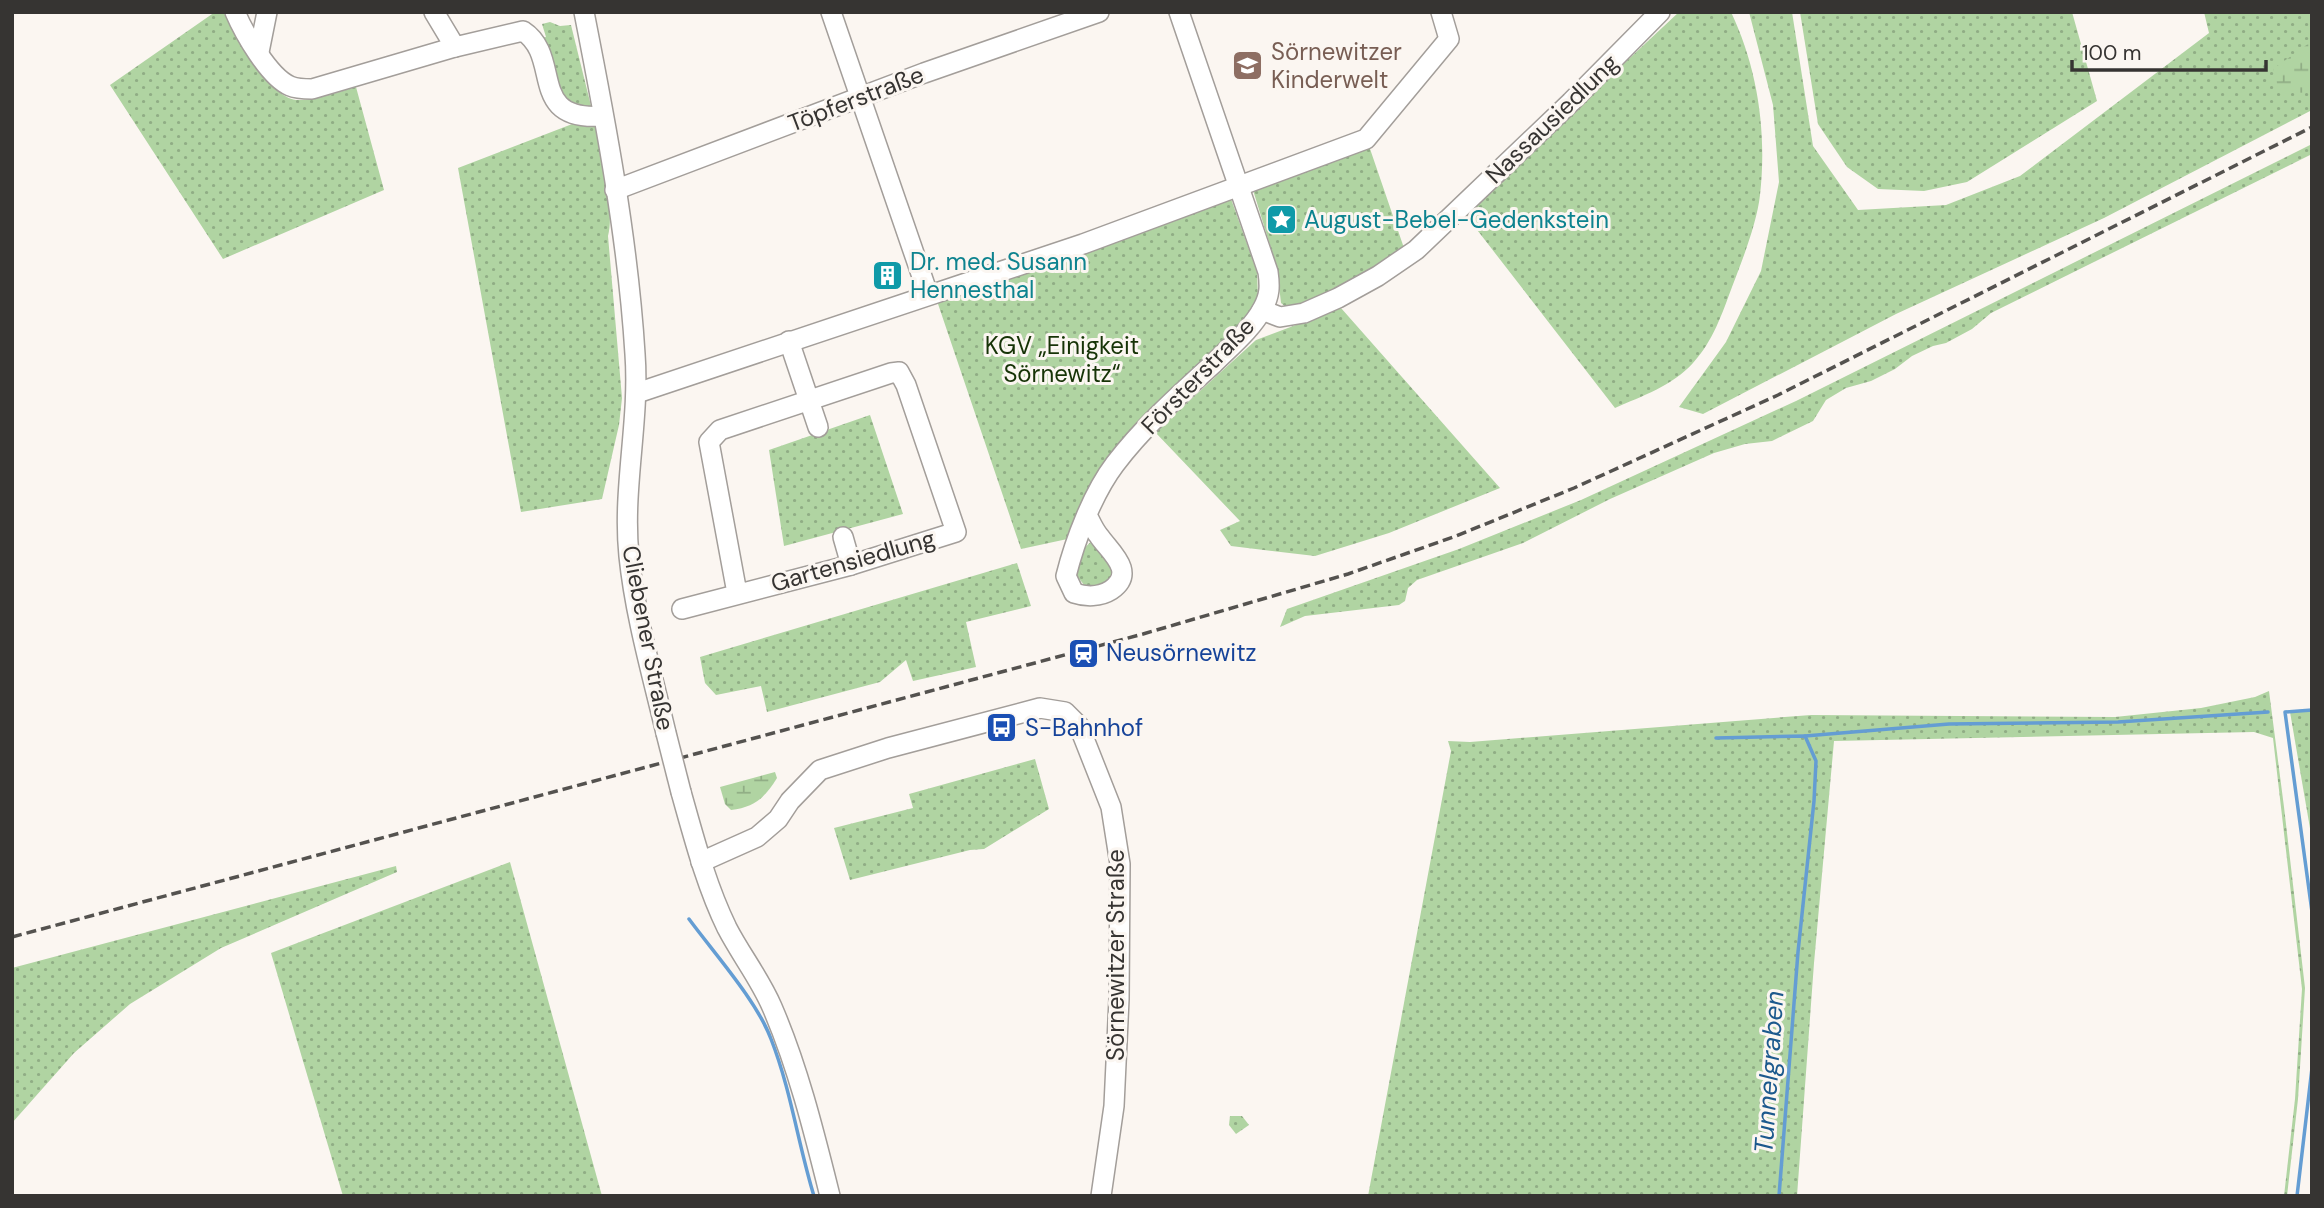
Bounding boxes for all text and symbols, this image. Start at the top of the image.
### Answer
scale bar [2072,28,2266,72]
place label: Sörnewitzer Kinderwelt [1271,36,1402,95]
text: 100 m [2082,39,2142,67]
street label: Nassausiedlung [1479,47,1625,190]
school or university icon: Sörnewitzer Kinderwelt [1231,49,1265,83]
street label: Töpferstraße [784,58,928,139]
place icon: August-Bebel-Gedenkstein [1264,203,1298,237]
place label: August-Bebel-Gedenkstein [1304,204,1609,235]
place label: Dr. med. Susann Hennesthal [910,246,1087,305]
building icon: Dr. med. Susann Hennesthal [870,259,904,293]
street label: Försterstraße [1134,311,1261,441]
park label: KGV „Einigkeit Sörnewitz“ [985,330,1139,389]
street label: Gartensiedlung [767,522,939,599]
street label: Cliebener Straße [615,543,682,733]
station icon: Neusörnewitz [1066,636,1100,670]
place label: Neusörnewitz [1106,637,1257,668]
bus stop icon: S-Bahnhof [985,711,1019,745]
place label: S-Bahnhof [1025,712,1143,743]
street label: Sörnewitzer Straße [1100,849,1131,1061]
water label: Tunnelgraben [1746,989,1792,1155]

